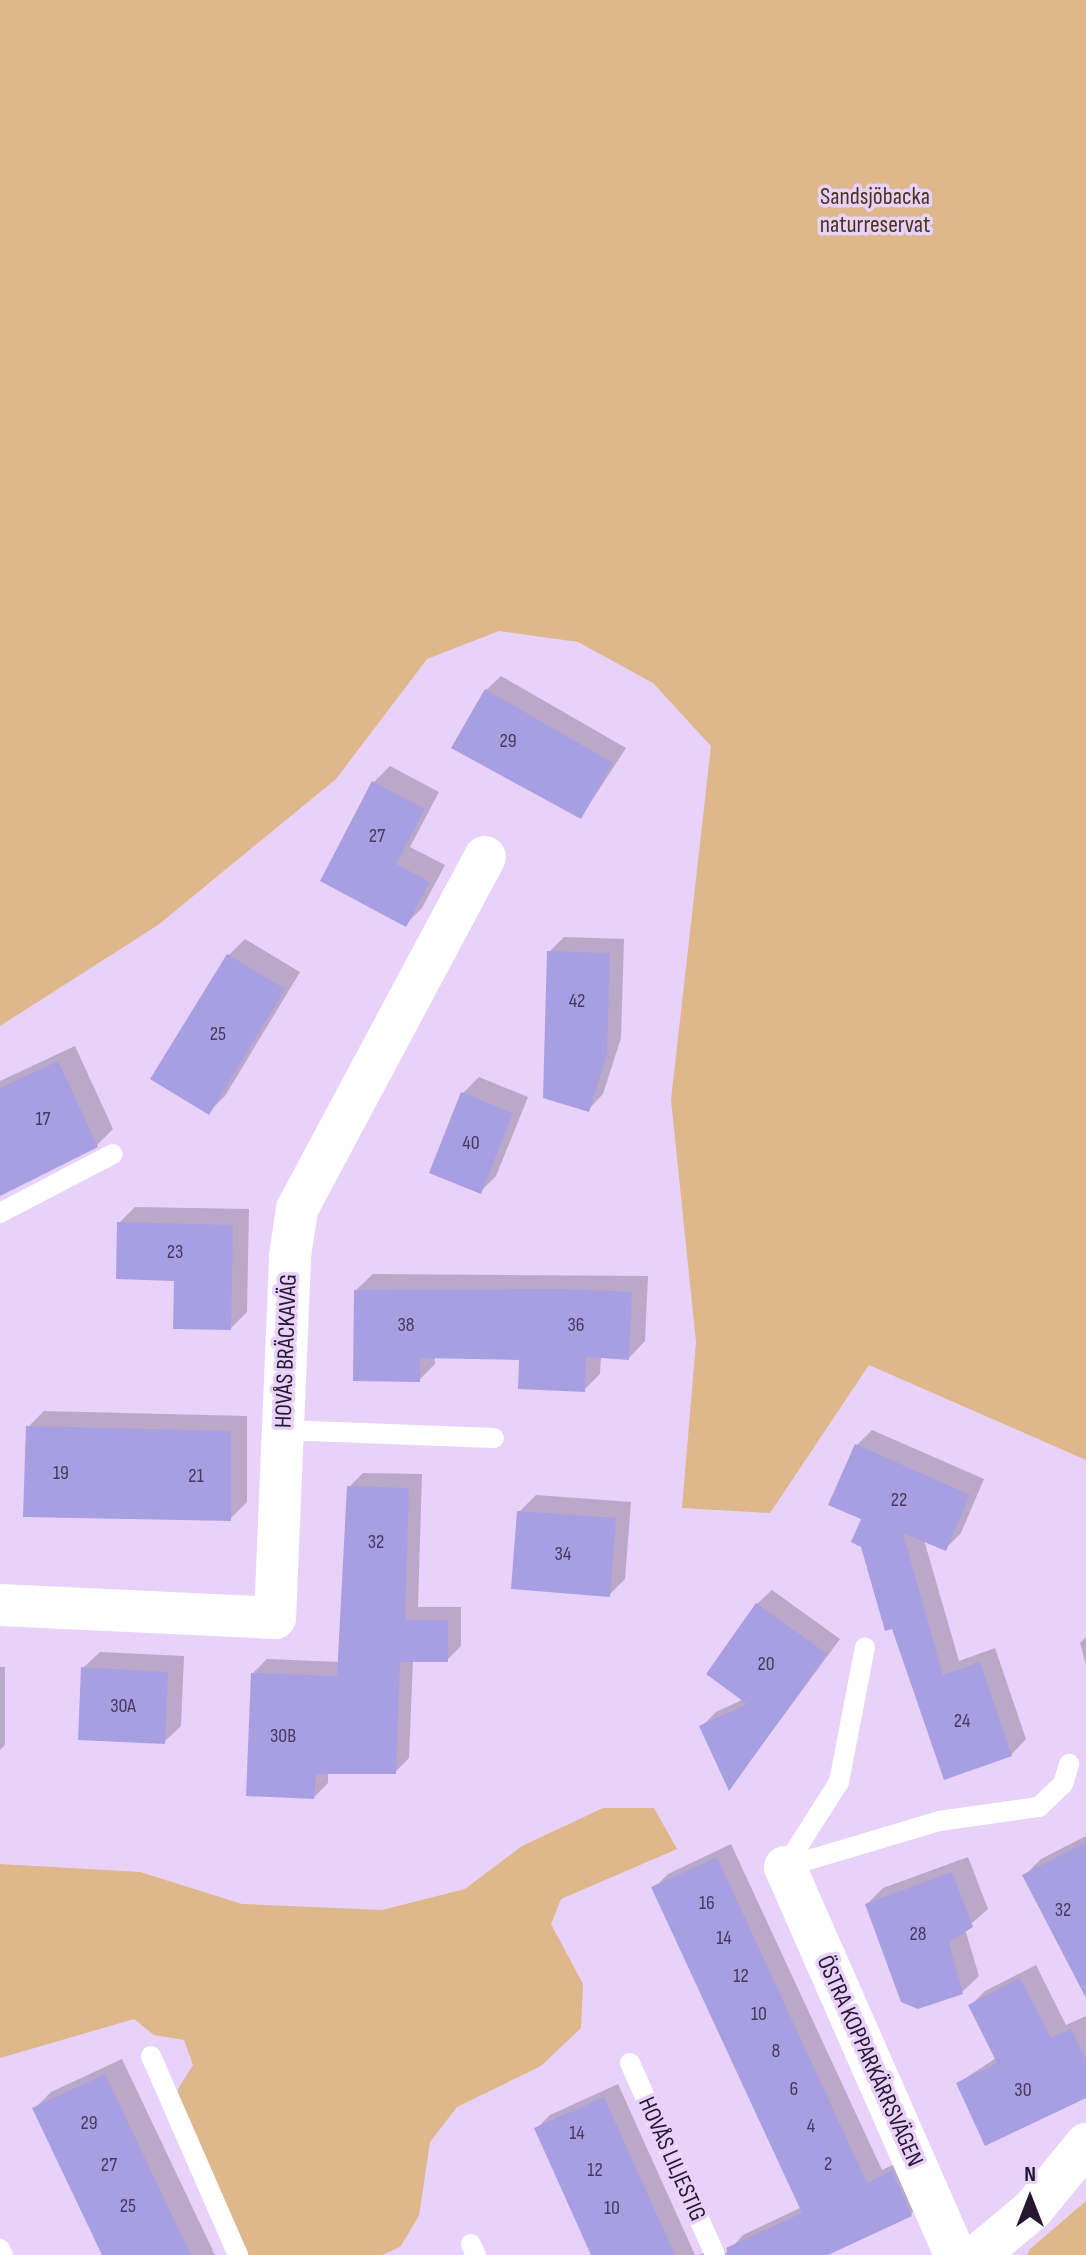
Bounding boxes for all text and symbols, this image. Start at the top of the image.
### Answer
park label: Sandsjöbacka naturreservat [820,183,930,239]
house number: 29 [499,729,517,753]
house number: 27 [369,824,385,848]
house number: 42 [569,989,585,1013]
house number: 25 [210,1022,226,1046]
house number: 17 [36,1107,50,1131]
house number: 40 [462,1131,480,1155]
house number: 23 [167,1240,183,1264]
street label: HOVÅS BRÄCKAVÄG [269,1273,303,1429]
house number: 38 [397,1313,415,1337]
house number: 36 [567,1313,585,1337]
house number: 19 [53,1461,69,1485]
house number: 21 [188,1464,204,1488]
house number: 22 [891,1488,907,1512]
house number: 32 [368,1530,384,1554]
house number: 34 [555,1542,571,1566]
house number: 20 [757,1652,775,1676]
house number: 30A [110,1694,136,1718]
house number: 24 [954,1709,970,1733]
house number: 30B [270,1724,296,1748]
house number: 16 [699,1891,715,1915]
house number: 32 [1055,1898,1071,1922]
house number: 28 [910,1922,926,1946]
house number: 14 [716,1926,732,1950]
street label: ÖSTRA KOPPARKÄRRSVÄGEN [810,1951,930,2171]
house number: 12 [733,1964,749,1988]
house number: 10 [751,2002,767,2026]
house number: 8 [772,2039,780,2063]
house number: 6 [790,2077,798,2101]
house number: 30 [1014,2078,1032,2102]
street label: HOVÅS LILJESTIG [632,2093,712,2225]
house number: 29 [80,2111,98,2135]
house number: 4 [807,2114,815,2138]
house number: 14 [569,2121,585,2145]
house number: 2 [824,2152,832,2176]
house number: 27 [101,2153,117,2177]
house number: 12 [587,2158,603,2182]
north arrow [990,2159,1070,2239]
text: N [1024,2161,1036,2188]
house number: 25 [120,2194,136,2218]
house number: 10 [604,2196,620,2220]

